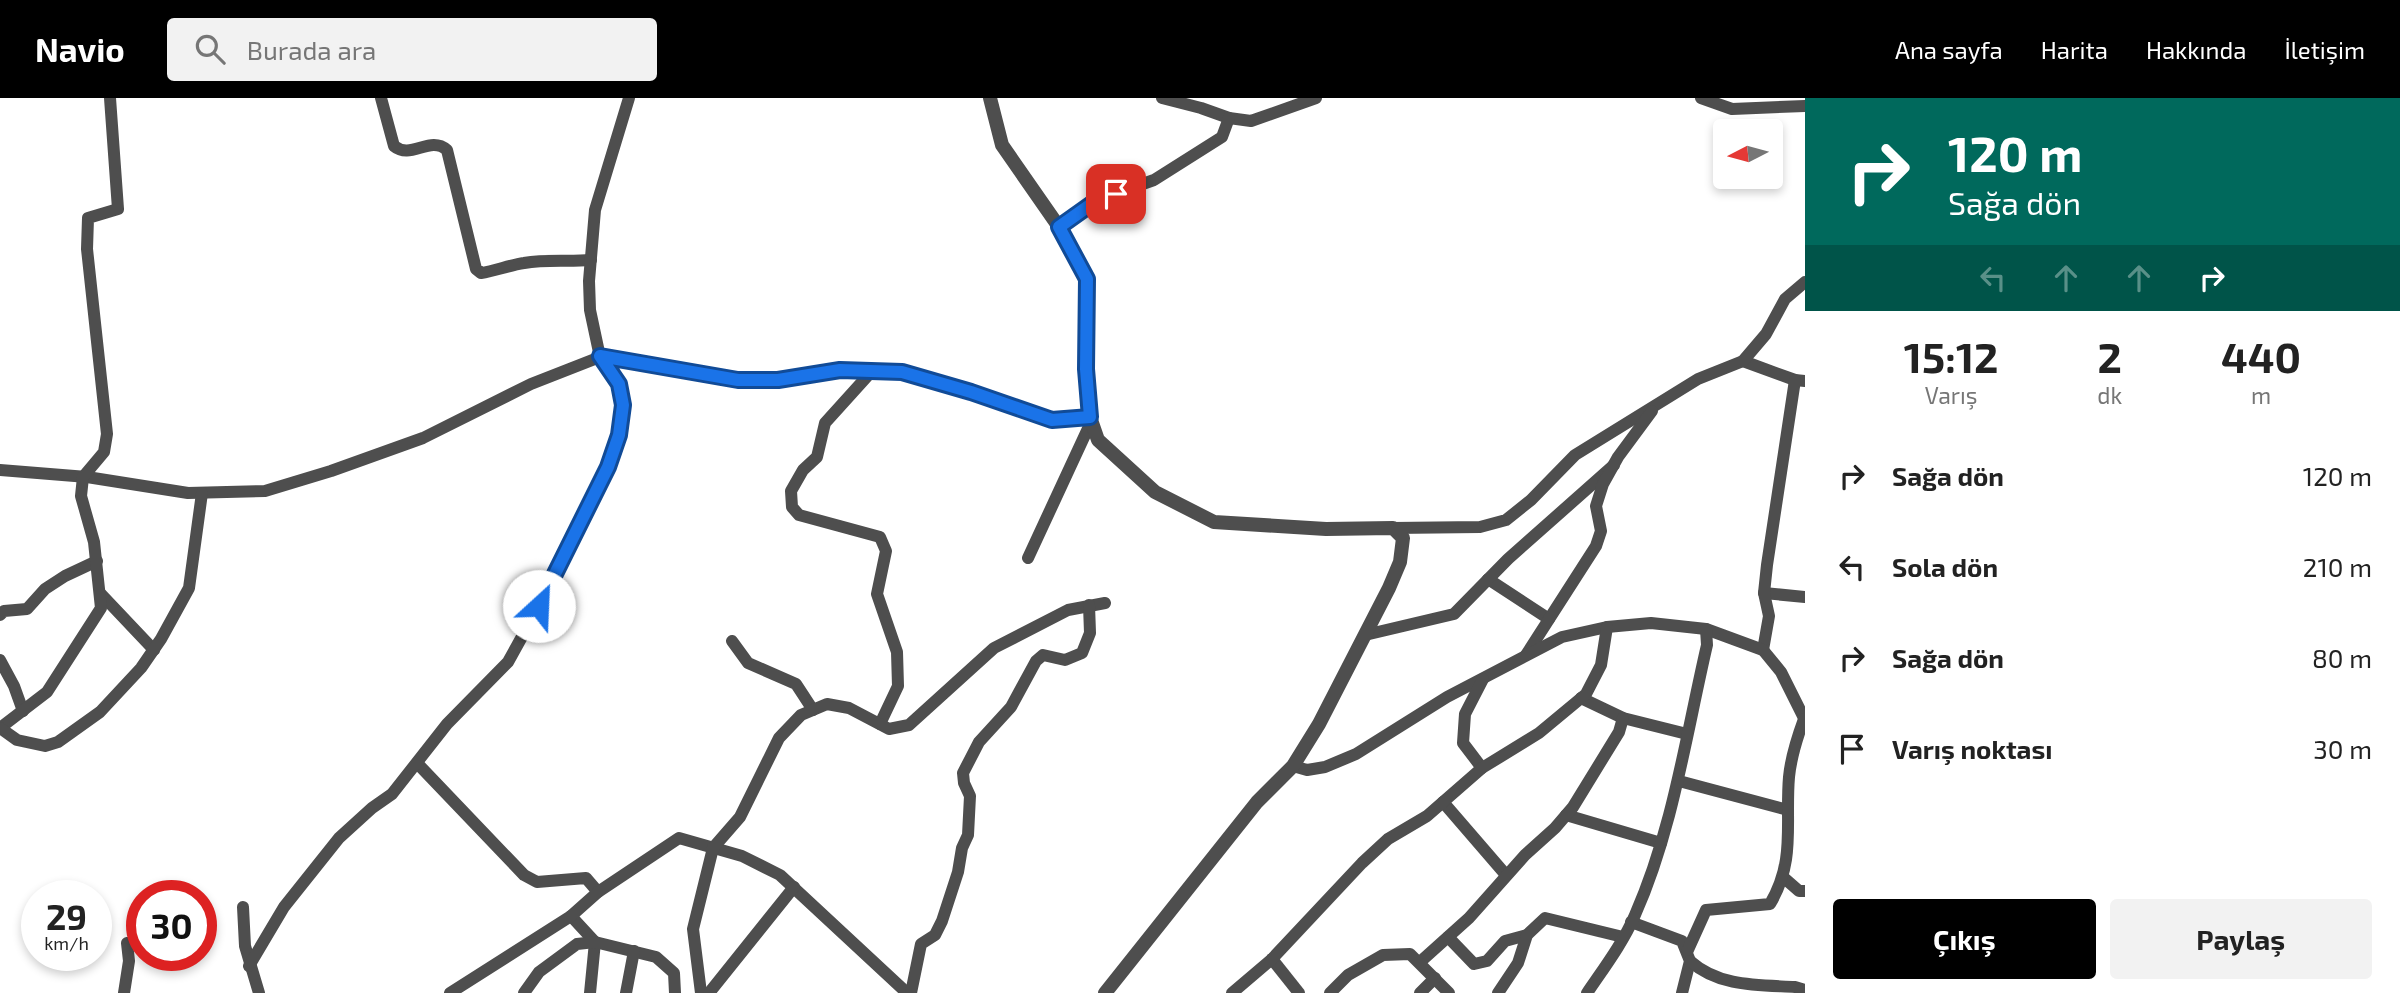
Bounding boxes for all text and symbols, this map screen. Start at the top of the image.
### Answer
search box [167,18,657,81]
text: Navio [35,29,125,69]
icon: search [191,30,229,68]
text: Burada ara [247,34,376,65]
text: Ana sayfa [1895,35,2003,64]
text: Harita [2041,35,2108,64]
text: Hakkında [2146,35,2246,64]
text: İletişim [2284,35,2365,64]
north arrow [1713,119,1783,189]
map controls [1713,119,1783,189]
text: 120 m [1948,123,2082,182]
icon: right [1833,126,1924,217]
pin [1086,164,1146,224]
icon: arrive [1097,175,1135,213]
text: Sağa dön [1948,183,2081,221]
icon: left [1974,259,2012,297]
icon: ahead [2047,259,2085,297]
icon: ahead [2120,259,2158,297]
icon: right [2193,259,2231,297]
text: 15:12 [1904,331,1999,381]
text: 2 [2098,331,2122,381]
text: 440 [2221,331,2301,381]
text: Varış [1925,381,1977,409]
text: dk [2097,381,2122,409]
text: m [2251,381,2271,409]
icon: right [1833,457,1871,495]
text: Sağa dön [1892,460,2004,491]
text: 120 m [2303,460,2372,491]
icon: left [1833,548,1871,586]
text: Sola dön [1892,551,1998,582]
text: 210 m [2303,551,2372,582]
position arrow [502,569,576,643]
icon: right [1833,639,1871,677]
text: Sağa dön [1892,642,2004,673]
text: 80 m [2312,642,2372,673]
icon: arrive [1833,730,1871,768]
text: Varış noktası [1892,733,2052,764]
text: 30 m [2313,733,2372,764]
speed limit sign: 30 [126,880,217,971]
text: 29 [46,895,87,937]
button: Çıkış [1833,899,2096,979]
button: Paylaş [2110,899,2372,979]
text: km/h [44,932,89,954]

